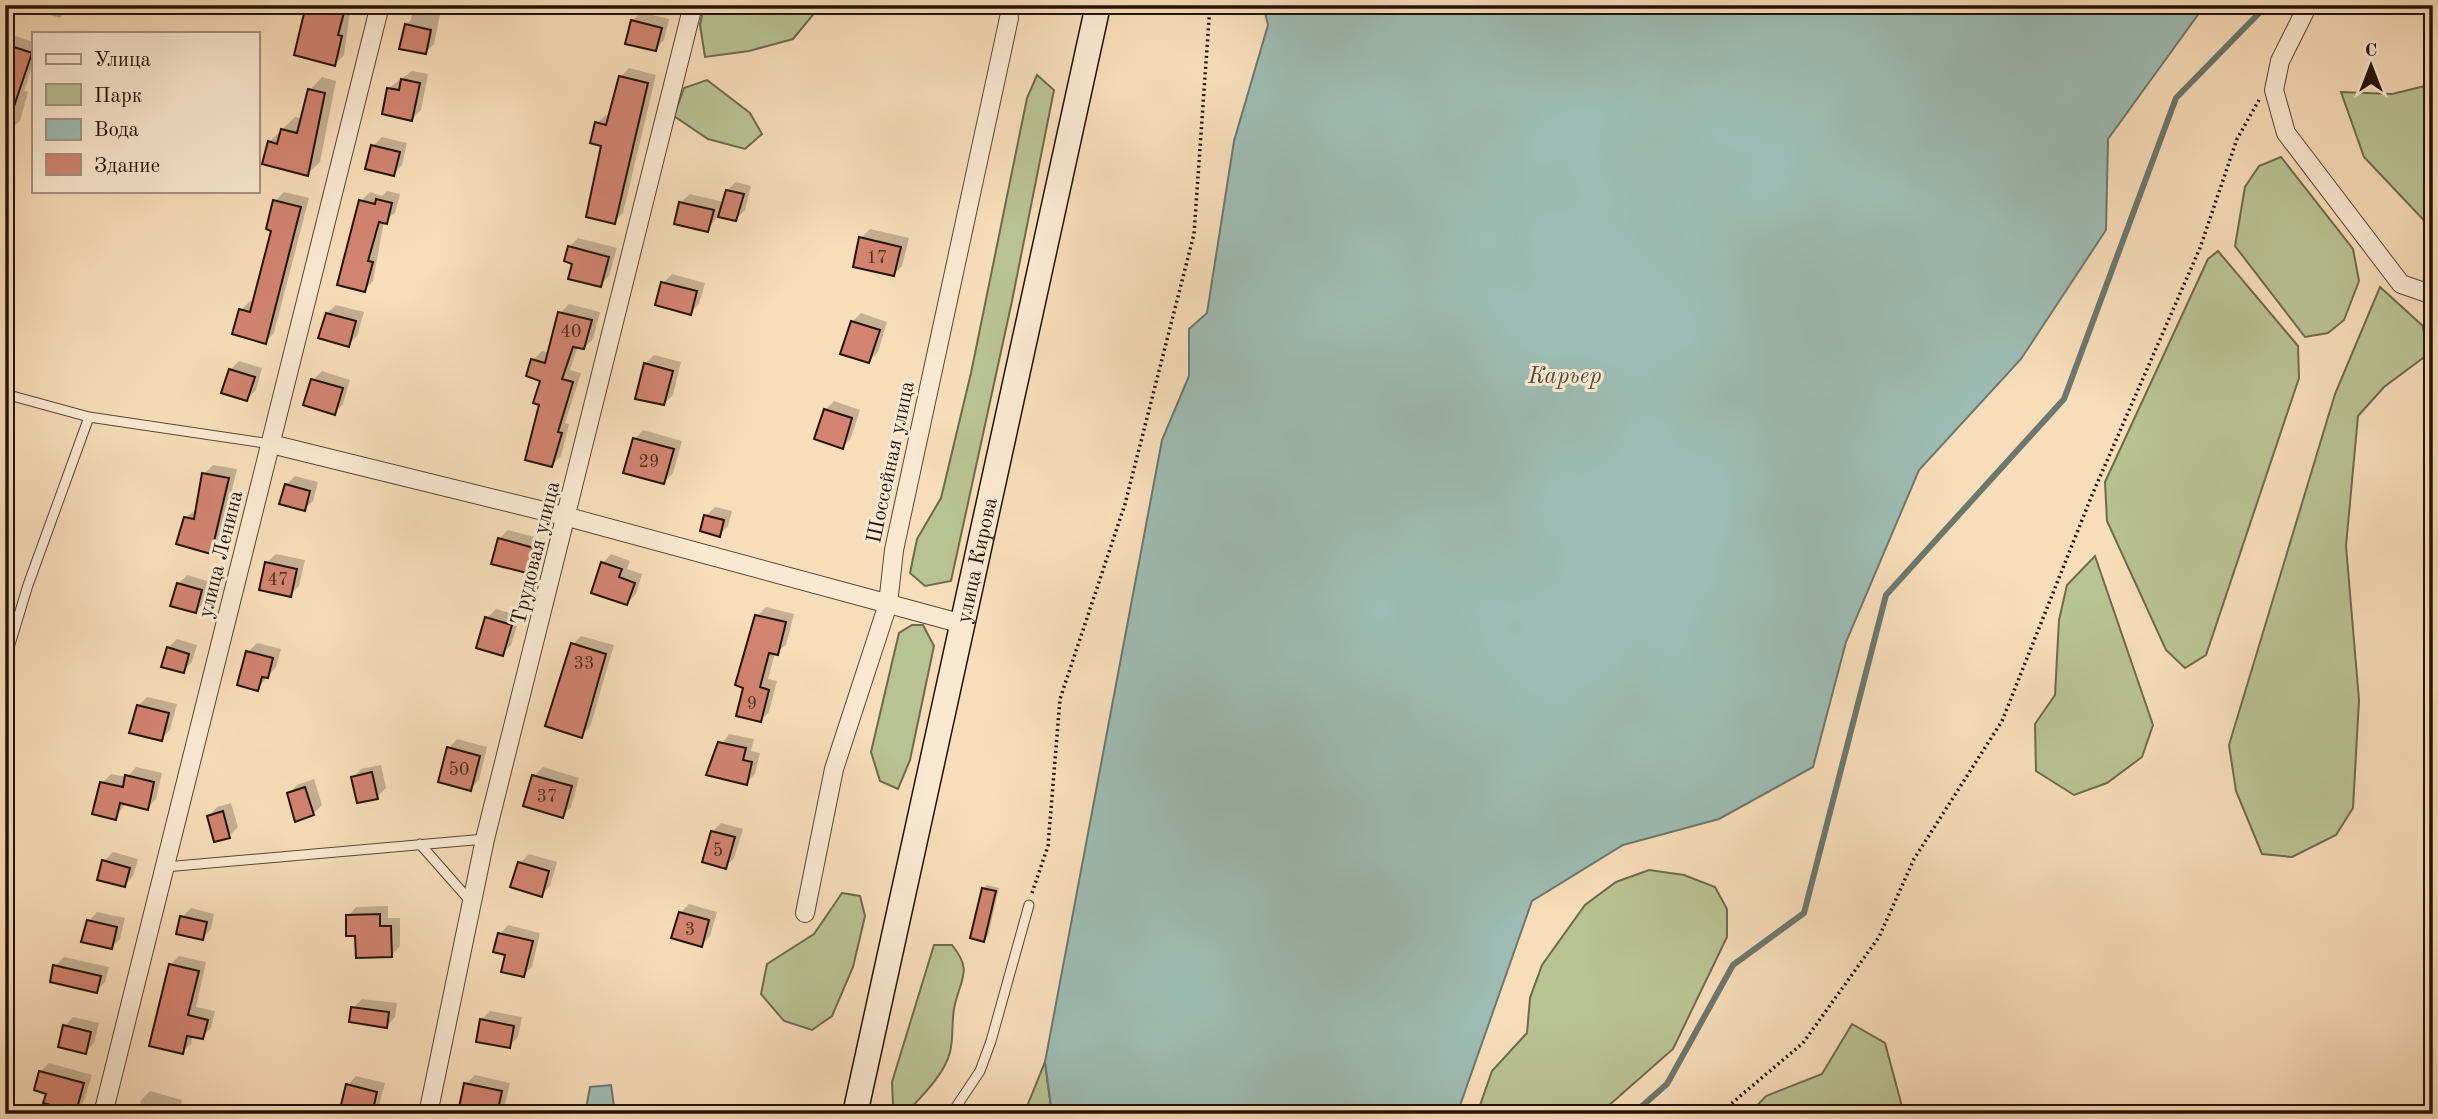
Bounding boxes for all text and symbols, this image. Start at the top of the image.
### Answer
legend [32,32,259,192]
north arrow [2336,32,2406,102]
text: С [2365,42,2377,61]
text: Улица [94,50,151,71]
text: Парк [94,86,143,107]
text: Вода [94,120,139,141]
text: Здание [94,156,160,177]
house number: 17 [867,249,887,267]
house number: 40 [561,323,581,341]
water label: Карьер [1527,365,1602,389]
street label: Шоссейная улица [864,379,919,545]
house number: 29 [639,453,659,471]
street label: Трудовая улица [508,479,564,627]
street label: улица Ленина [196,489,247,620]
street label: улица Кирова [954,496,1002,625]
house number: 47 [268,571,288,589]
house number: 33 [574,655,594,673]
house number: 9 [747,695,757,713]
house number: 50 [449,761,469,779]
house number: 37 [537,788,557,806]
house number: 5 [713,842,723,860]
house number: 3 [685,921,695,939]

